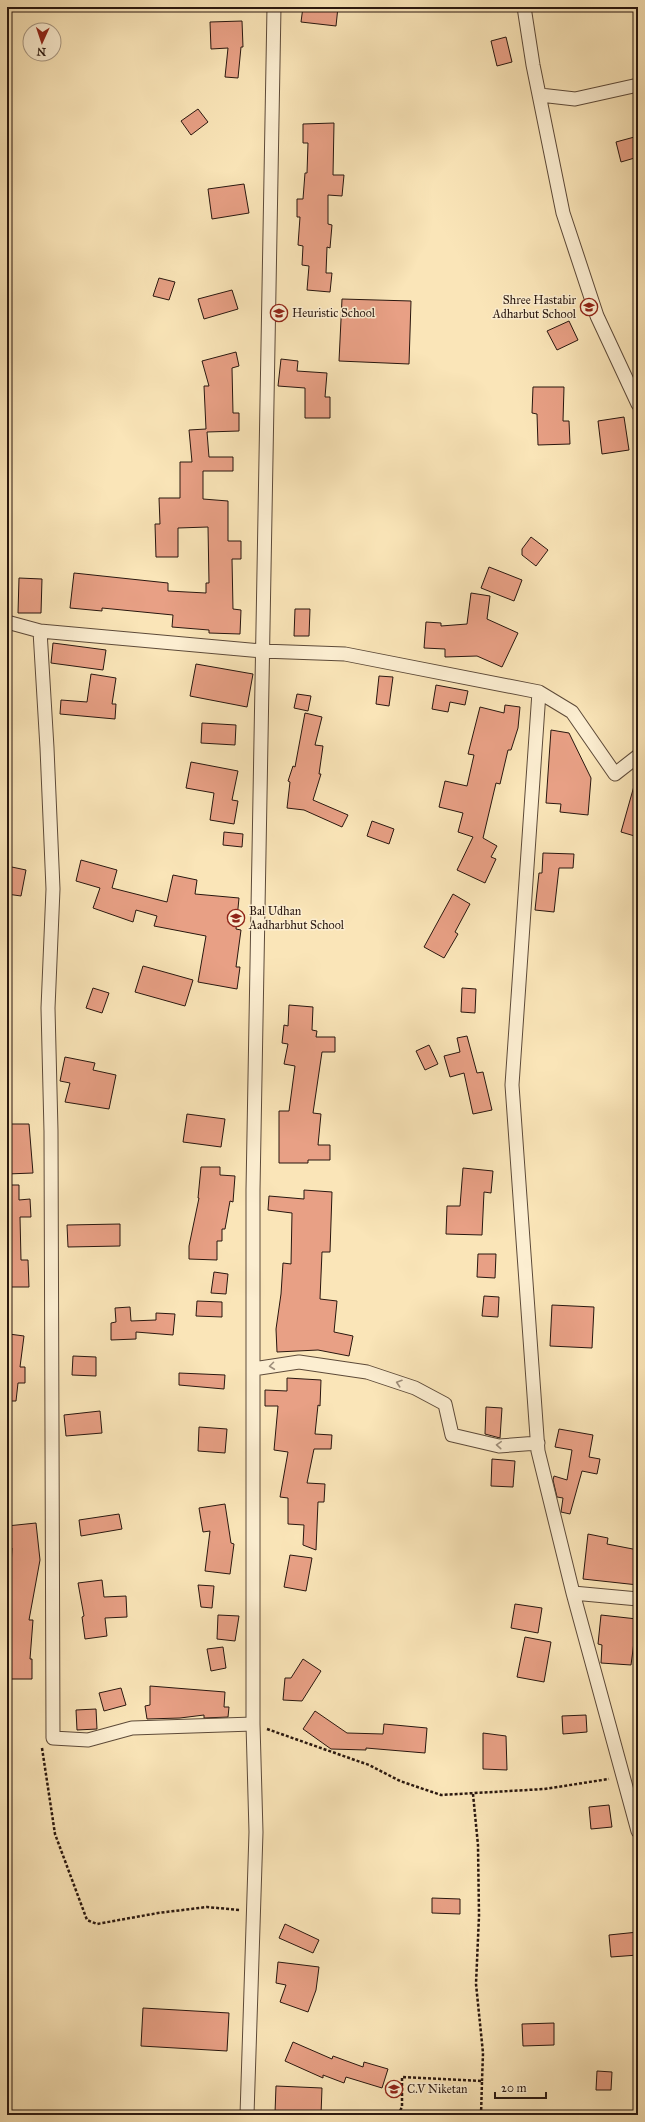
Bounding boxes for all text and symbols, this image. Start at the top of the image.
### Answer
north arrow [22,22,62,62]
text: N [36,45,47,58]
place label: Shree Hastabir Adharbut School [492,293,577,321]
school or university icon: Shree Hastabir Adharbut School [579,297,599,317]
school or university icon: Heuristic School [269,303,289,323]
place label: Heuristic School [292,306,376,320]
place label: Bal Udhan Aadharbhut School [248,904,345,932]
school or university icon: Bal Udhan Aadharbhut School [226,908,246,928]
one-way arrow [269,1361,275,1370]
one-way arrow [396,1379,403,1388]
one-way arrow [496,1440,502,1449]
scale bar [495,2074,546,2100]
school or university icon: C.V Niketan [384,2079,404,2099]
text: 20 m [501,2081,527,2095]
place label: C.V Niketan [407,2082,468,2096]

